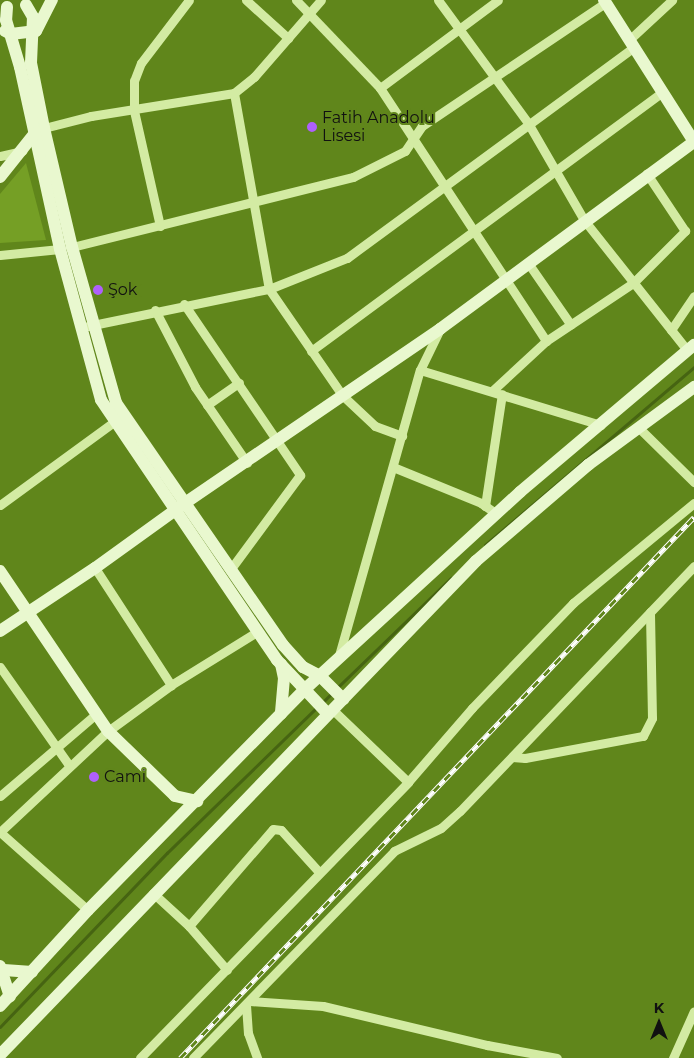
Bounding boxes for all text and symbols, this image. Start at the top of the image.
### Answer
place label: Fatih Anadolu Lisesi [322,108,435,146]
marker: Fatih Anadolu Lisesi [306,121,318,133]
place label: Şok [108,280,137,300]
marker: Şok [92,284,104,296]
place label: Cami [104,767,146,787]
marker: Cami [88,771,100,783]
north arrow [634,998,684,1048]
text: K [654,999,664,1017]

